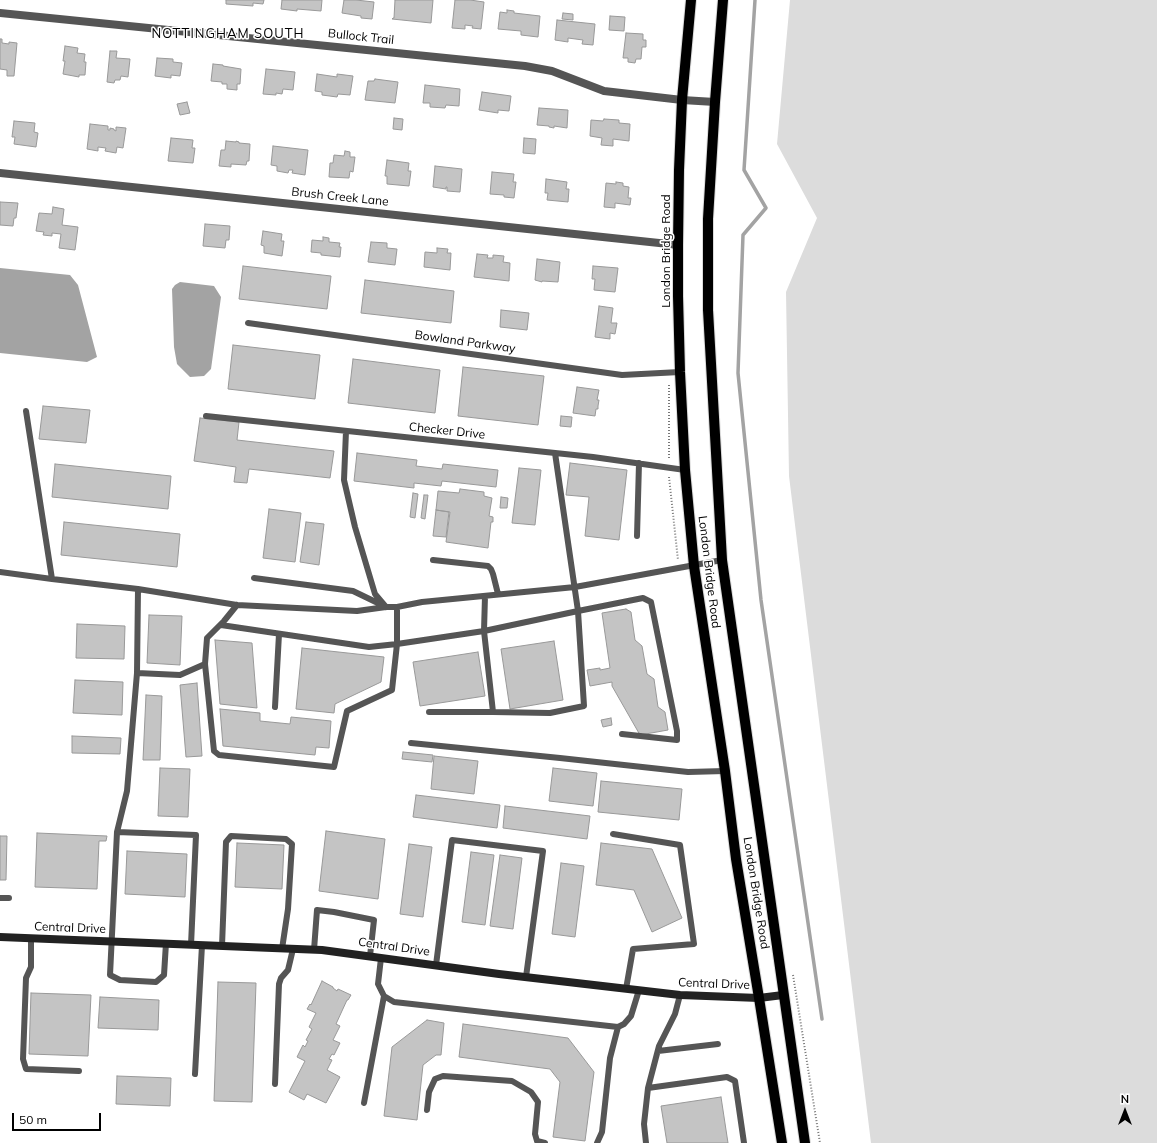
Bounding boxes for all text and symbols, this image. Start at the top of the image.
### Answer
district label: NOTTINGHAM SOUTH [151,26,305,42]
street label: Bullock Trail [327,26,395,48]
street label: Brush Creek Lane [291,185,389,209]
street label: London Bridge Road [659,194,673,308]
street label: Bowland Parkway [414,328,516,356]
street label: Checker Drive [408,420,486,442]
street label: London Bridge Road [695,515,723,629]
street label: London Bridge Road [740,836,772,950]
street label: Central Drive [34,920,106,936]
street label: Central Drive [357,935,431,959]
street label: Central Drive [678,976,750,992]
north arrow [1105,1091,1145,1131]
text: N [1121,1092,1129,1106]
scale bar [14,1105,103,1131]
text: 50 m [19,1112,47,1127]

